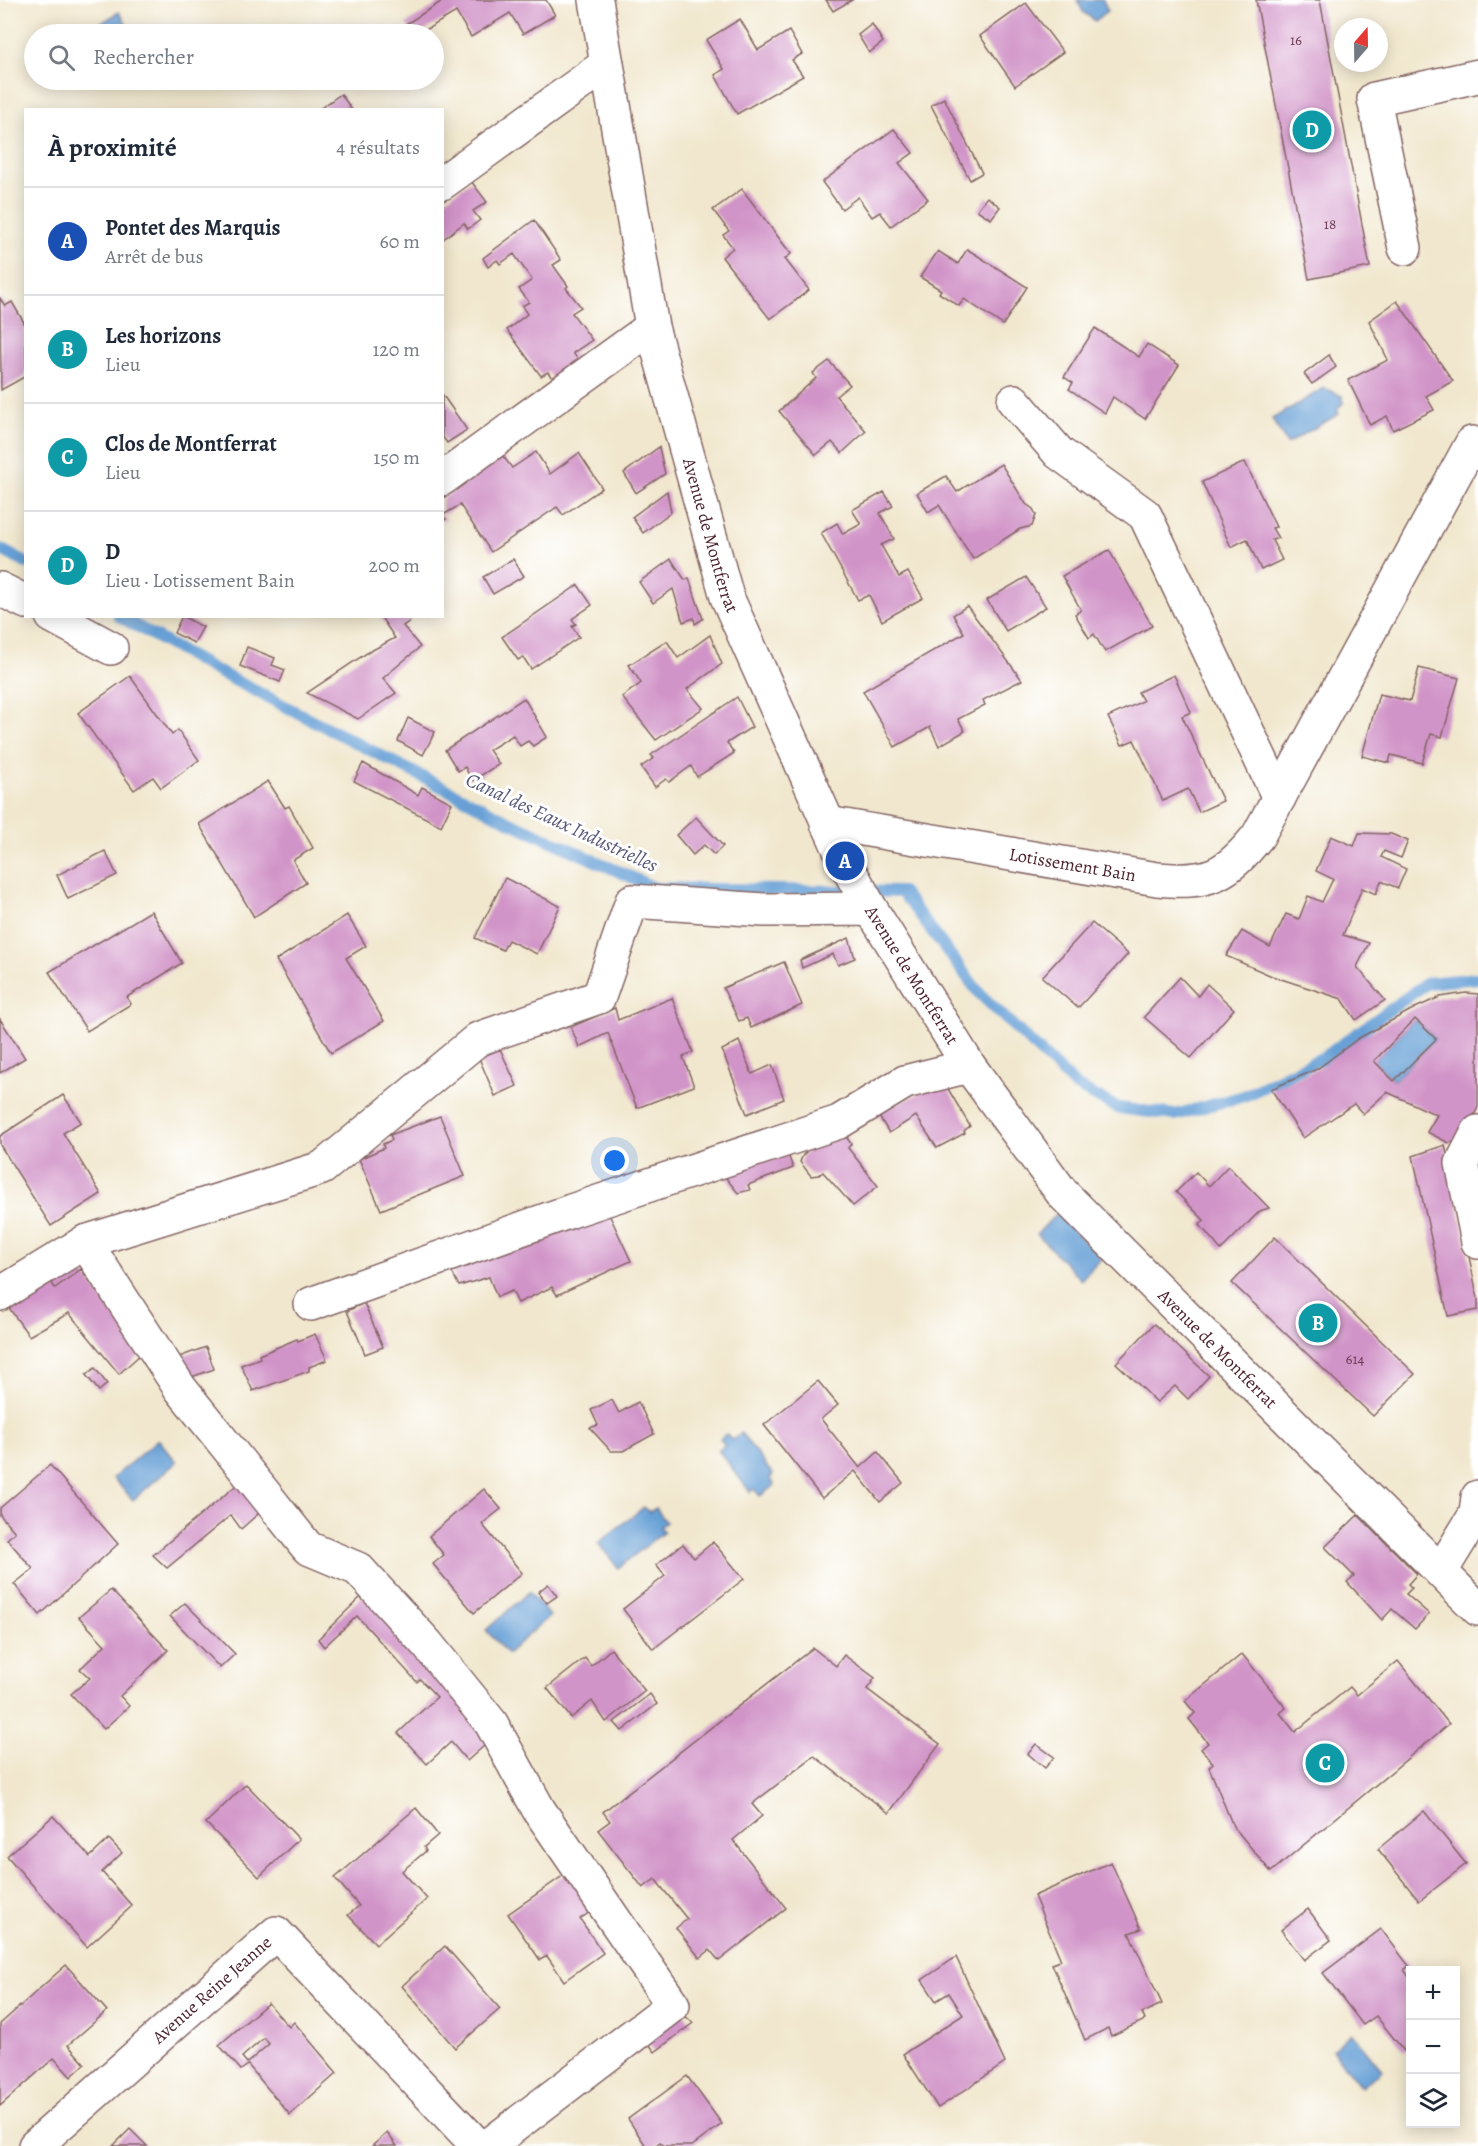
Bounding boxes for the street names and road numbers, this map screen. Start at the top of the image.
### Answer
street label: Avenue de Montferrat [677,454,744,617]
street label: Lotissement Bain [1007,842,1138,887]
street label: Avenue de Montferrat [859,900,965,1049]
street label: Avenue de Montferrat [1152,1283,1283,1414]
street label: Avenue Reine Jeanne [146,1930,277,2050]

